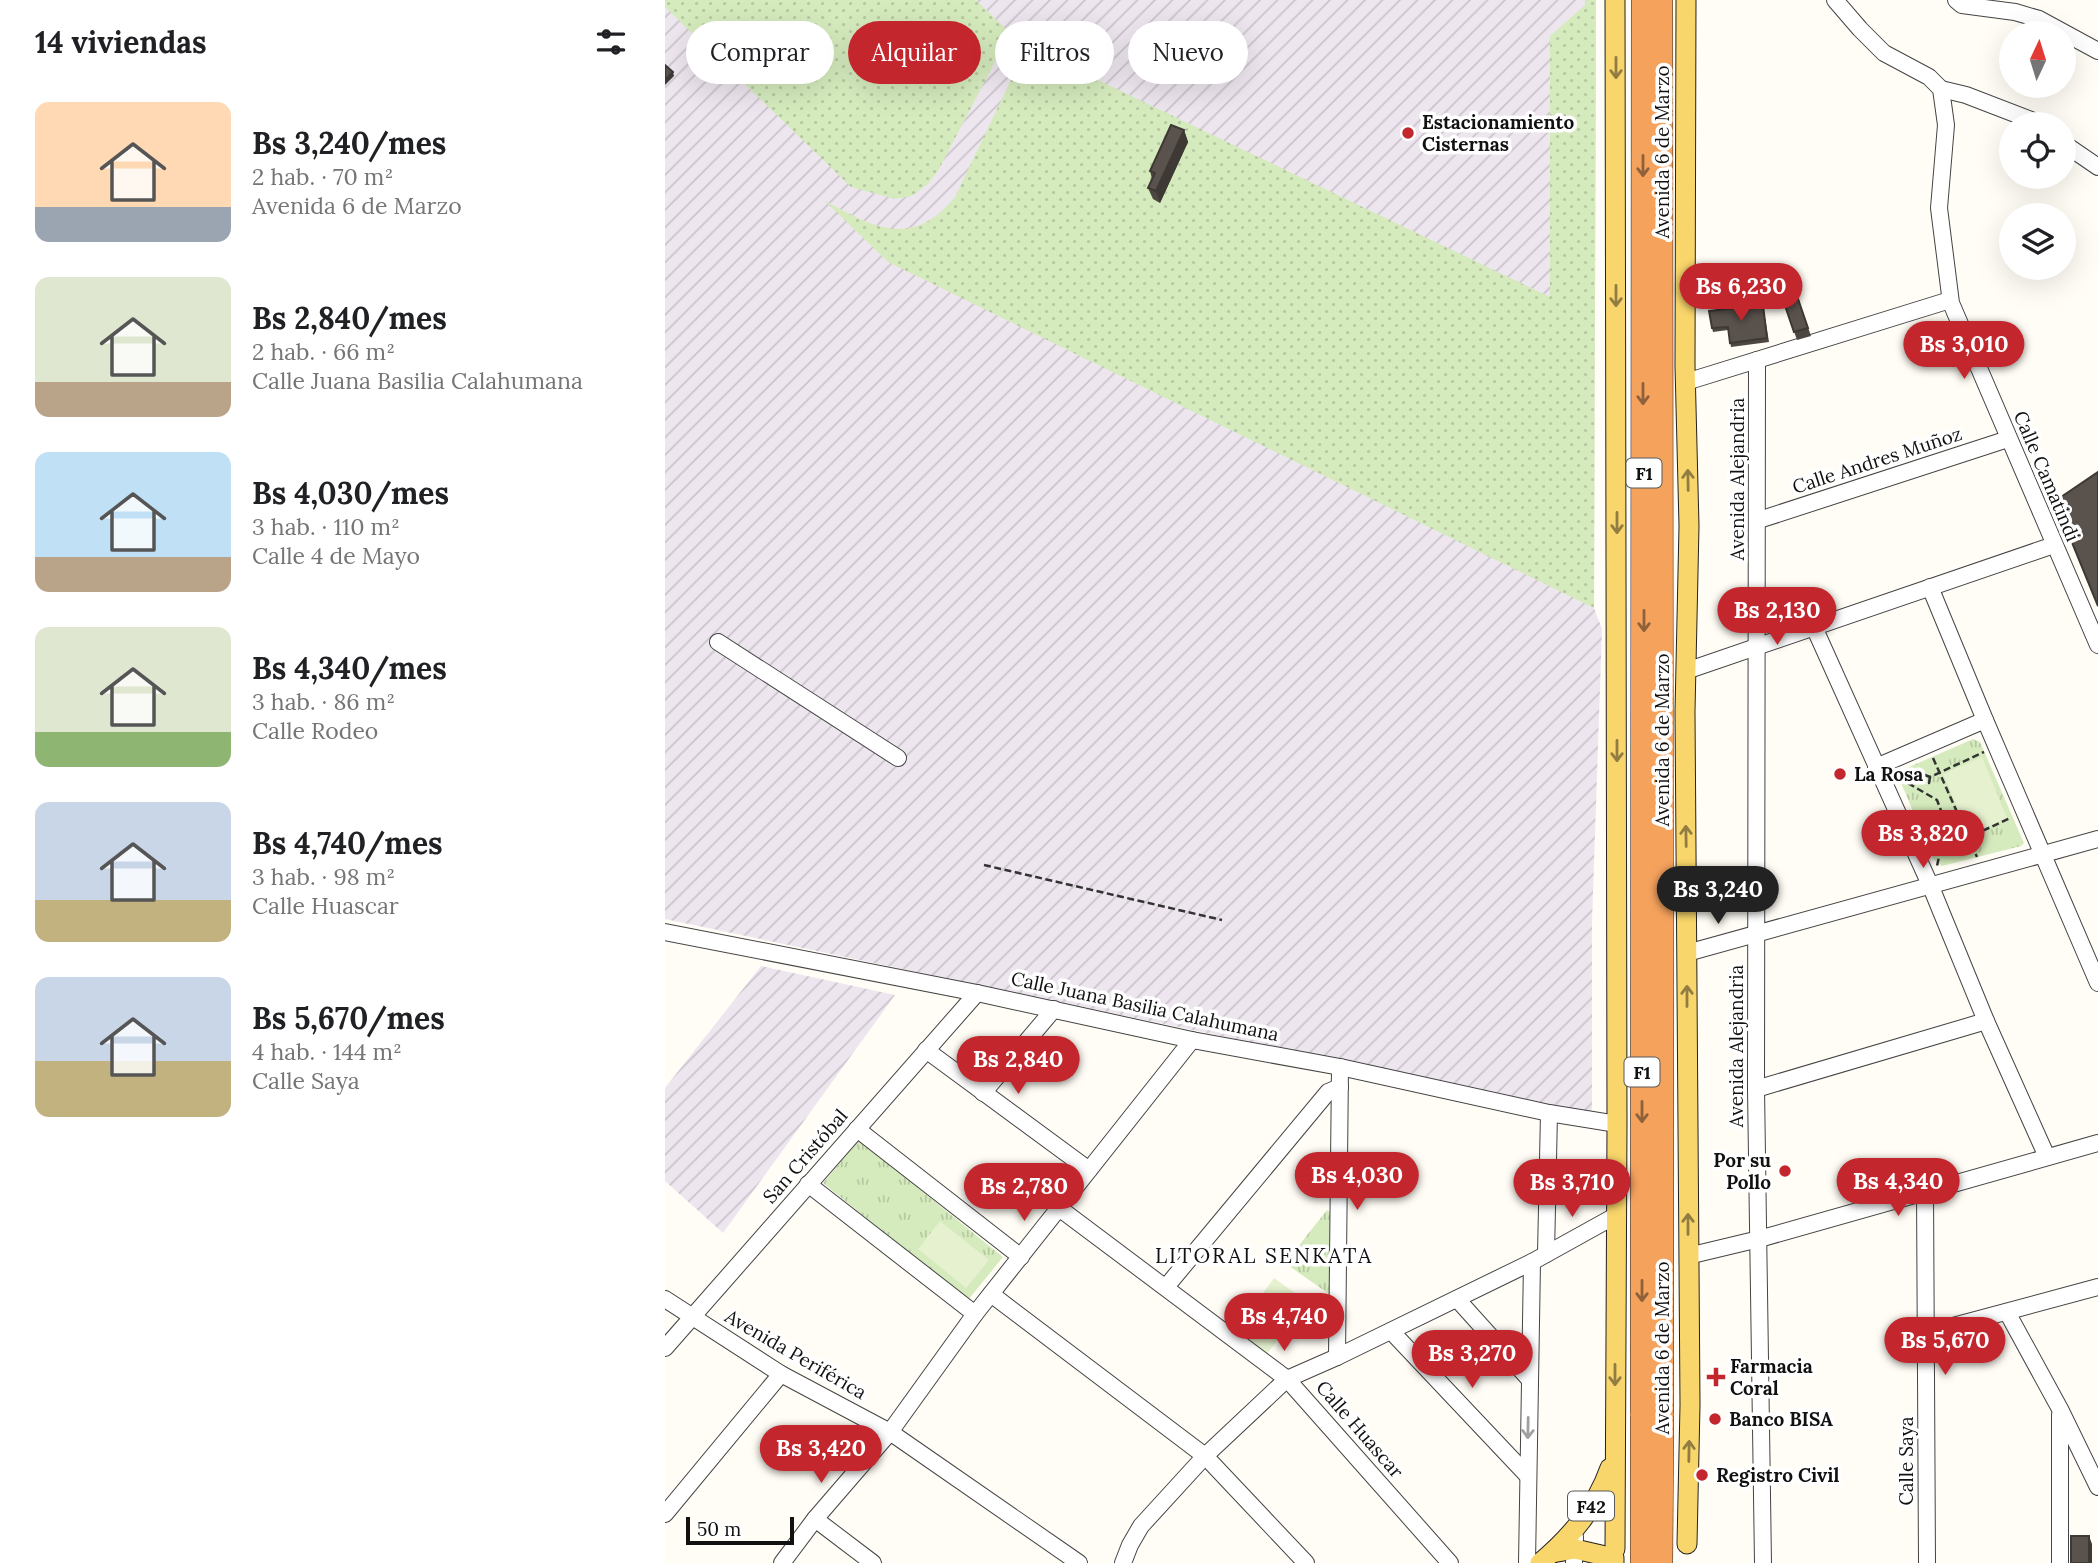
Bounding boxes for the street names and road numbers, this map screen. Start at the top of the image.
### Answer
street label: Avenida 6 de Marzo [1650,65,1674,240]
street label: Avenida Alejandria [1725,397,1749,561]
street label: Calle Camatindi [2009,407,2085,545]
street label: Calle Andres Muñoz [1789,421,1965,499]
road number: F1 [1627,458,1661,488]
street label: Avenida 6 de Marzo [1650,653,1674,828]
street label: Avenida Alejandria [1724,964,1748,1128]
street label: Calle Juana Basilia Calahumana [1009,966,1281,1046]
road number: F1 [1625,1058,1660,1086]
street label: San Cristóbal [757,1104,853,1208]
street label: Avenida 6 de Marzo [1650,1261,1674,1436]
street label: Avenida Periférica [720,1303,871,1404]
street label: Calle Huascar [1311,1375,1409,1483]
street label: Calle Saya [1894,1416,1918,1505]
road number: F42 [1568,1492,1614,1520]

